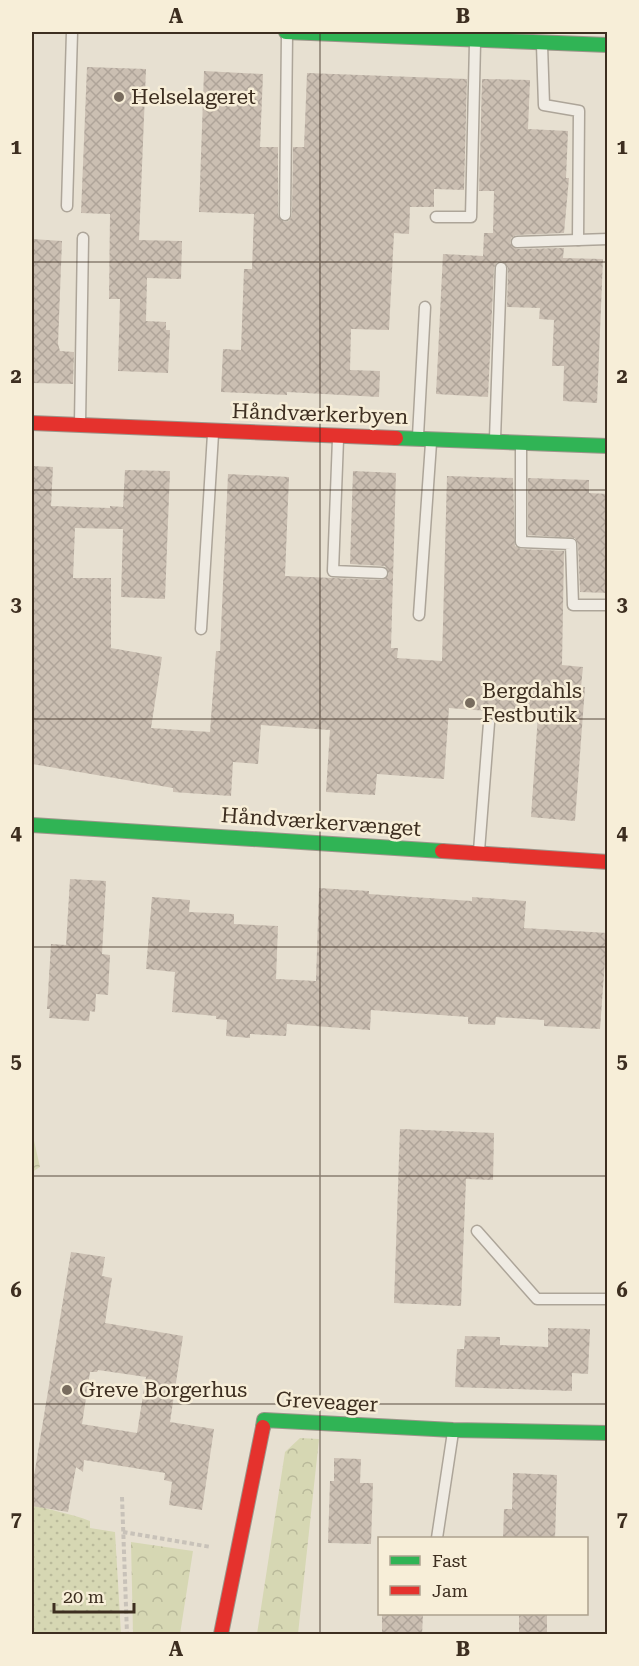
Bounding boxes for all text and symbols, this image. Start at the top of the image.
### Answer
text: A [169,4,184,28]
text: B [456,4,470,28]
place label: Helselageret [131,85,256,109]
marker: Helselageret [112,90,126,104]
text: 1 [10,135,22,159]
text: 1 [616,135,628,159]
text: 2 [10,364,22,388]
text: 2 [616,364,628,388]
street label: Håndværkerbyen [231,399,409,429]
text: 3 [10,592,22,616]
text: 3 [616,592,628,616]
place label: Bergdahls Festbutik [482,679,582,727]
marker: Bergdahls Festbutik [463,696,477,710]
street label: Håndværkervænget [220,803,422,841]
text: 4 [10,821,22,845]
text: 4 [616,821,628,845]
text: 5 [10,1049,22,1073]
text: 5 [616,1049,628,1073]
text: 6 [10,1278,22,1302]
text: 6 [616,1278,628,1302]
place label: Greve Borgerhus [79,1378,247,1402]
marker: Greve Borgerhus [60,1383,74,1397]
street label: Greveager [275,1387,379,1417]
text: 7 [10,1507,22,1531]
text: 7 [616,1507,628,1531]
legend [378,1537,588,1615]
text: Fast [432,1550,467,1571]
scale bar [54,1576,134,1614]
text: Jam [432,1580,468,1601]
text: 20 m [63,1586,104,1607]
text: A [169,1637,184,1661]
text: B [456,1637,470,1661]

